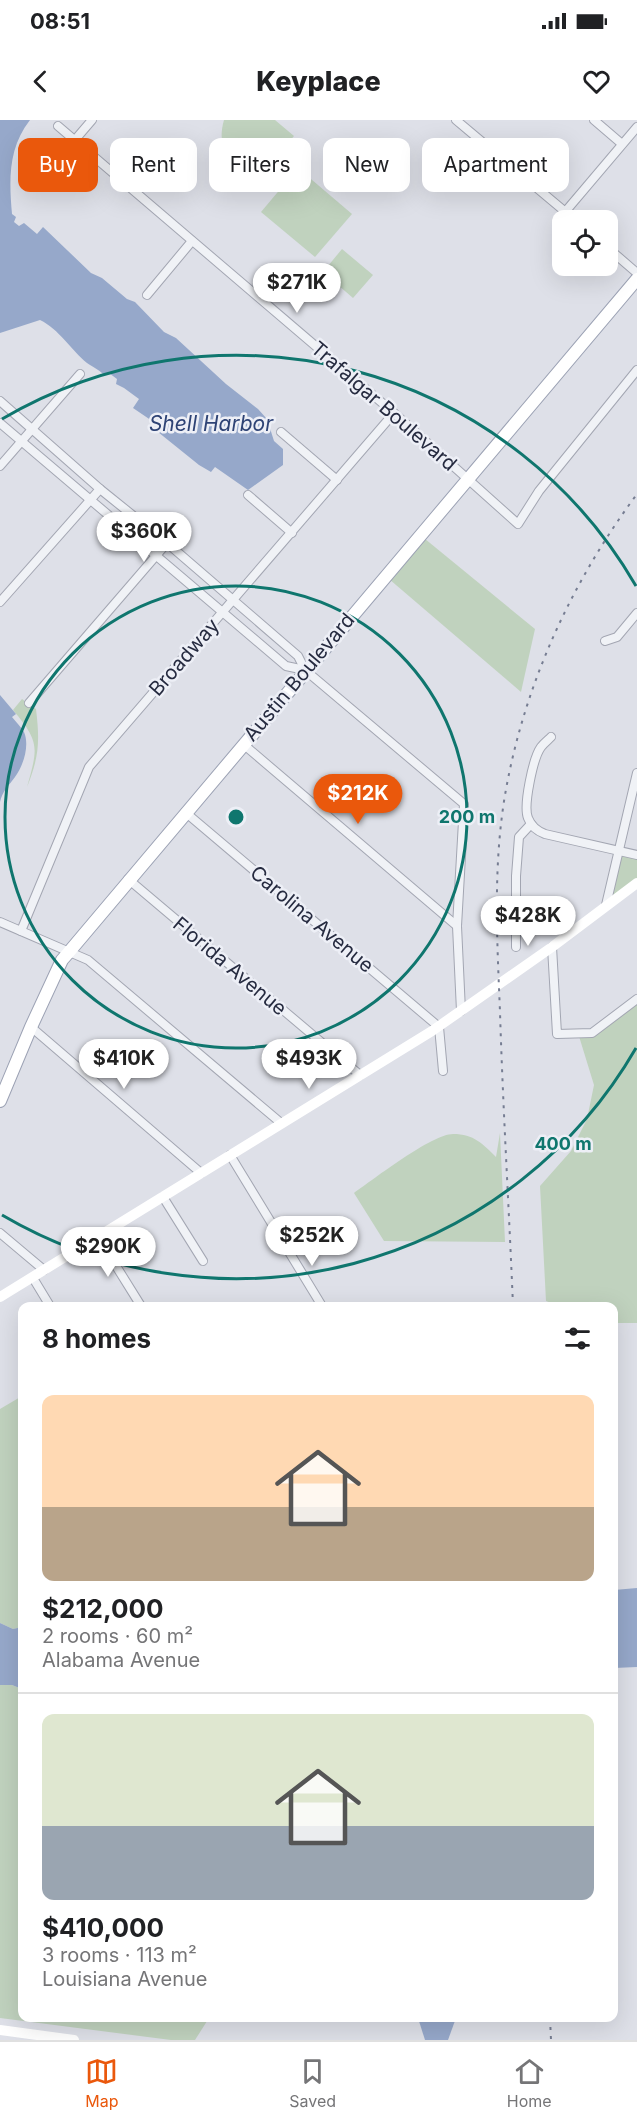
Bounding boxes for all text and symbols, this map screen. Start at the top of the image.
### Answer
text: 08:51 [30,8,90,34]
icon: back [24,65,57,98]
text: Keyplace [256,65,381,98]
icon: heart [580,65,613,98]
chip: Buy [18,138,98,192]
chip: Rent [110,138,197,192]
chip: Filters [209,138,311,192]
chip: New [323,138,410,192]
chip: Apartment [422,138,569,192]
map controls [552,210,618,276]
button: locate [552,210,618,276]
pin: $271K [255,263,339,314]
text: $271K [267,270,327,294]
street label: Trafalgar Boulevard [306,336,462,476]
water label: Shell Harbor [149,411,274,436]
pin: $360K [102,512,186,563]
text: $360K [111,519,177,543]
street label: Austin Boulevard [238,608,360,746]
street label: Broadway [144,613,224,701]
pin: $212K [316,774,400,825]
text: $212K [327,781,389,805]
text: 200 m [439,806,495,827]
centre of rings [226,807,246,827]
street label: Carolina Avenue [245,860,379,978]
pin: $428K [486,896,570,947]
text: $428K [495,903,561,927]
street label: Florida Avenue [168,912,292,1020]
pin: $410K [82,1039,166,1090]
pin: $493K [267,1039,351,1090]
text: $410K [93,1046,155,1070]
text: $493K [276,1046,342,1070]
text: 400 m [534,1133,592,1154]
pin: $252K [270,1216,354,1267]
text: $252K [279,1223,345,1247]
pin: $290K [66,1227,150,1278]
text: $290K [75,1234,141,1258]
icon: filters [561,1322,594,1355]
text: 8 homes [42,1323,151,1354]
icon: home [264,1434,372,1542]
text: $212,000 [42,1593,164,1624]
text: 2 rooms · 60 m² [42,1624,193,1648]
text: Alabama Avenue [42,1648,200,1672]
icon: home [264,1753,372,1861]
text: $410,000 [42,1912,164,1943]
text: 3 rooms · 113 m² [42,1943,197,1967]
text: Louisiana Avenue [42,1967,208,1991]
tab: Map [85,2055,119,2111]
tab: Saved [289,2055,336,2111]
tab: Home [507,2055,552,2111]

